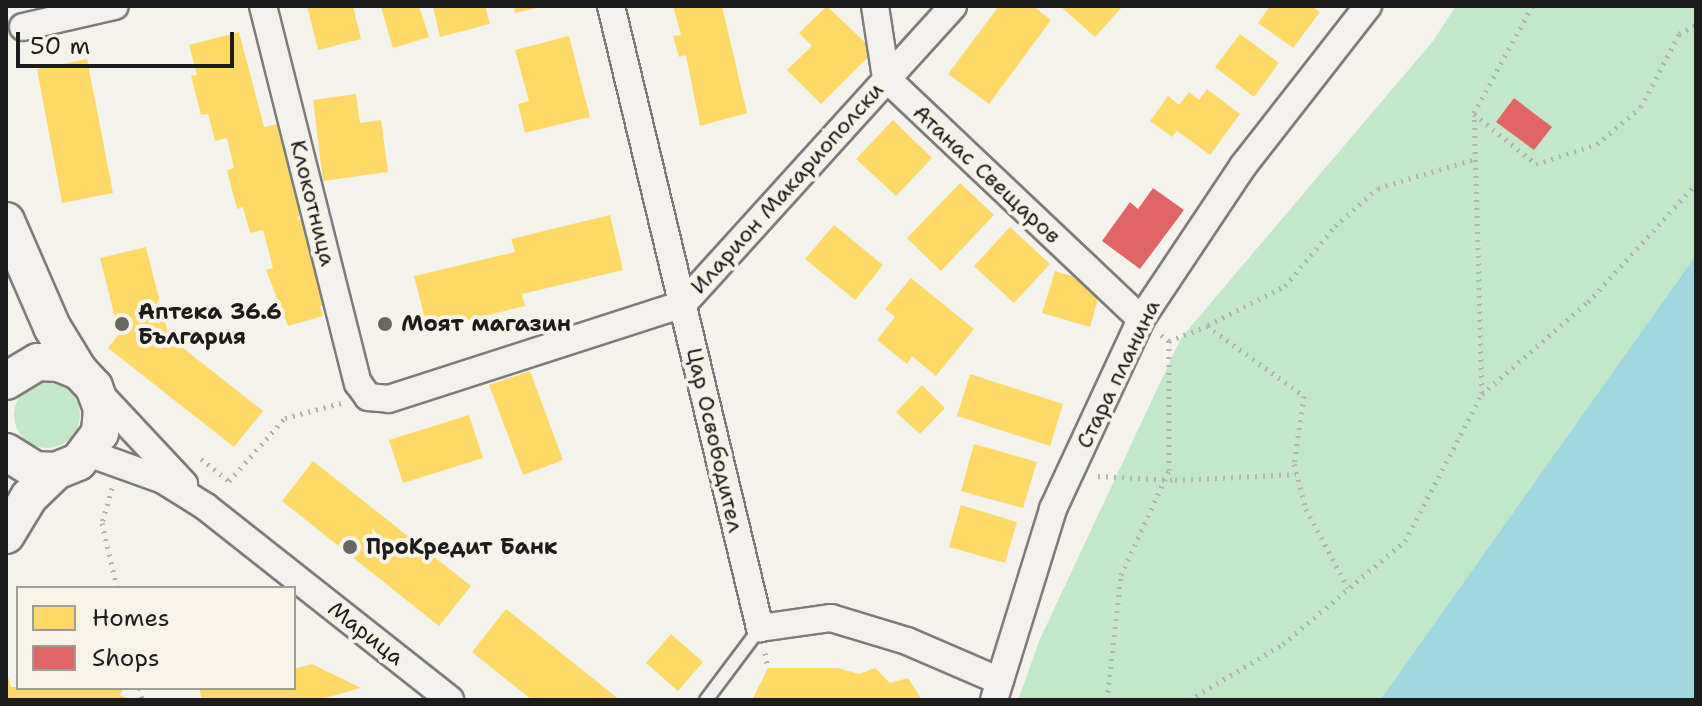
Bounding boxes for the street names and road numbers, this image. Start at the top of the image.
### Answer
street label: Иларион Макариополски [685,77,889,299]
street label: Атанас Свещаров [908,99,1066,249]
street label: Клокотница [285,137,341,269]
street label: Стара планина [1071,295,1165,453]
street label: Цар Освободител [681,345,749,535]
street label: Марица [323,595,409,671]

